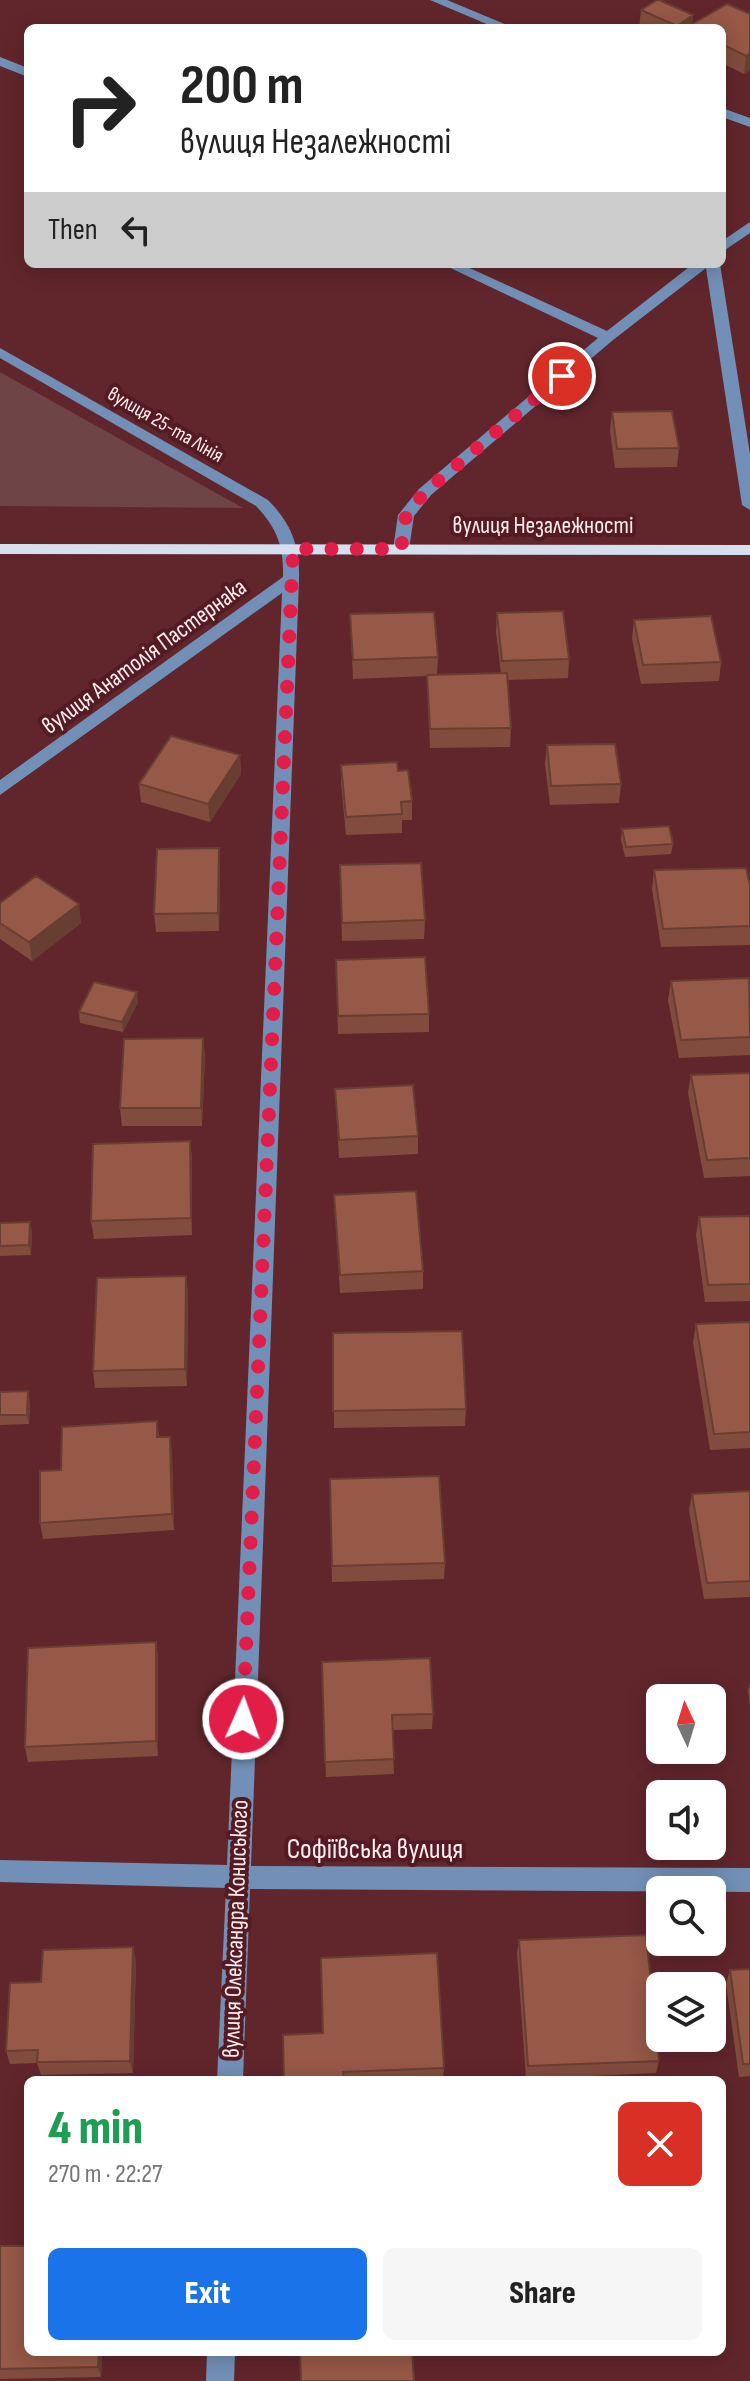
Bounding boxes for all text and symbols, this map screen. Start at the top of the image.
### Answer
text: 200 m [180,53,304,120]
icon: right [48,56,152,160]
text: вулиця Незалежності [180,121,451,164]
icon: left [114,208,158,252]
text: Then [48,212,98,248]
pin [528,342,596,410]
icon: arrive [540,354,584,398]
street label: вулиця 25-та Лінія [103,382,228,468]
street label: вулиця Незалежності [453,511,633,540]
street label: вулиця Анатолія Пастернака [36,572,252,740]
position arrow [201,1677,285,1761]
north arrow [646,1684,726,1764]
map controls [646,1684,726,2052]
button: sound [646,1780,726,1860]
street label: вулиця Олександра Кониського [217,1799,254,2059]
street label: Софіївська вулиця [287,1833,463,1866]
button: search [646,1876,726,1956]
button: layers [646,1972,726,2052]
text: 4 min [48,2100,143,2157]
button: close [618,2102,702,2186]
text: 270 m · 22:27 [48,2159,162,2190]
button: Exit [48,2248,367,2340]
button: Share [383,2248,702,2340]

